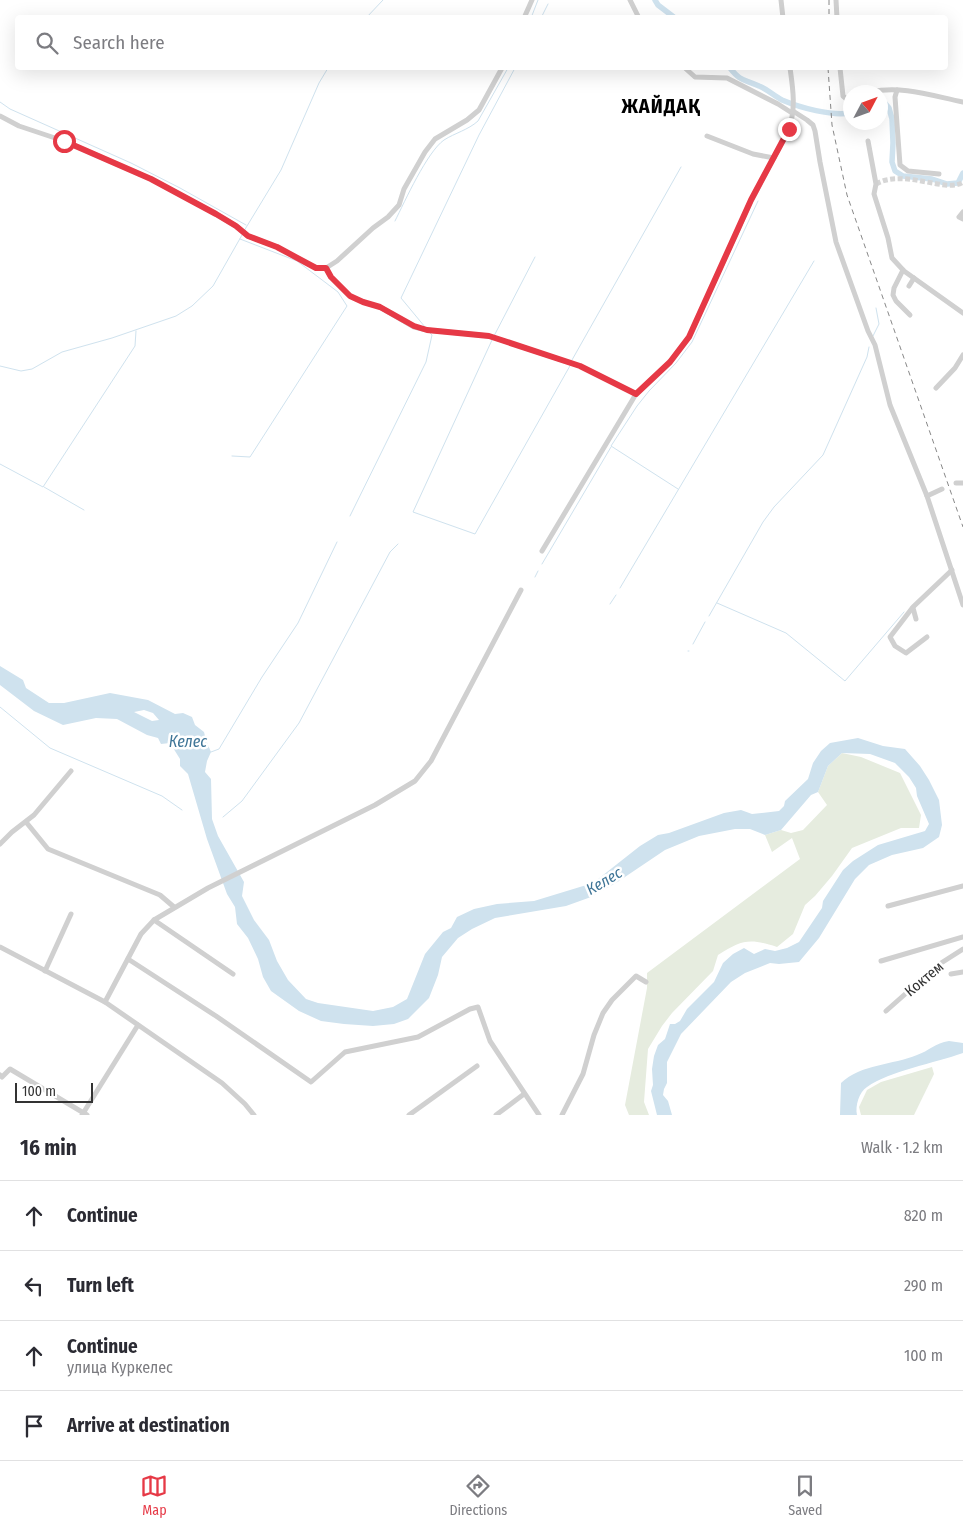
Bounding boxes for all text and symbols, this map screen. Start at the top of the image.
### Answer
search box [15,15,948,70]
icon: search [33,29,61,57]
text: Search here [73,31,165,54]
north arrow [843,85,888,130]
district label: ЖАЙДАҚ [620,94,701,118]
route end [778,118,801,141]
route start [53,130,76,153]
water label: Келес [169,732,207,751]
water label: Келес [583,863,625,899]
street label: Коктем [901,958,947,1000]
scale bar [15,1080,92,1103]
text: 100 m [22,1083,56,1100]
text: 16 min [20,1135,77,1161]
text: Walk · 1.2 km [861,1138,943,1157]
icon: ahead [20,1202,48,1230]
text: Continue [67,1204,138,1227]
text: 820 m [904,1206,943,1225]
icon: left [20,1272,48,1300]
text: Turn left [67,1274,134,1297]
text: 290 m [904,1276,943,1295]
text: Continue [67,1335,138,1358]
icon: ahead [20,1342,48,1370]
text: 100 m [904,1346,943,1365]
text: улица Куркелес [67,1358,173,1377]
icon: arrive [20,1412,48,1440]
text: Arrive at destination [67,1414,230,1437]
tab: Map [140,1472,168,1519]
tab: Directions [449,1472,507,1519]
tab: Saved [788,1472,823,1519]

